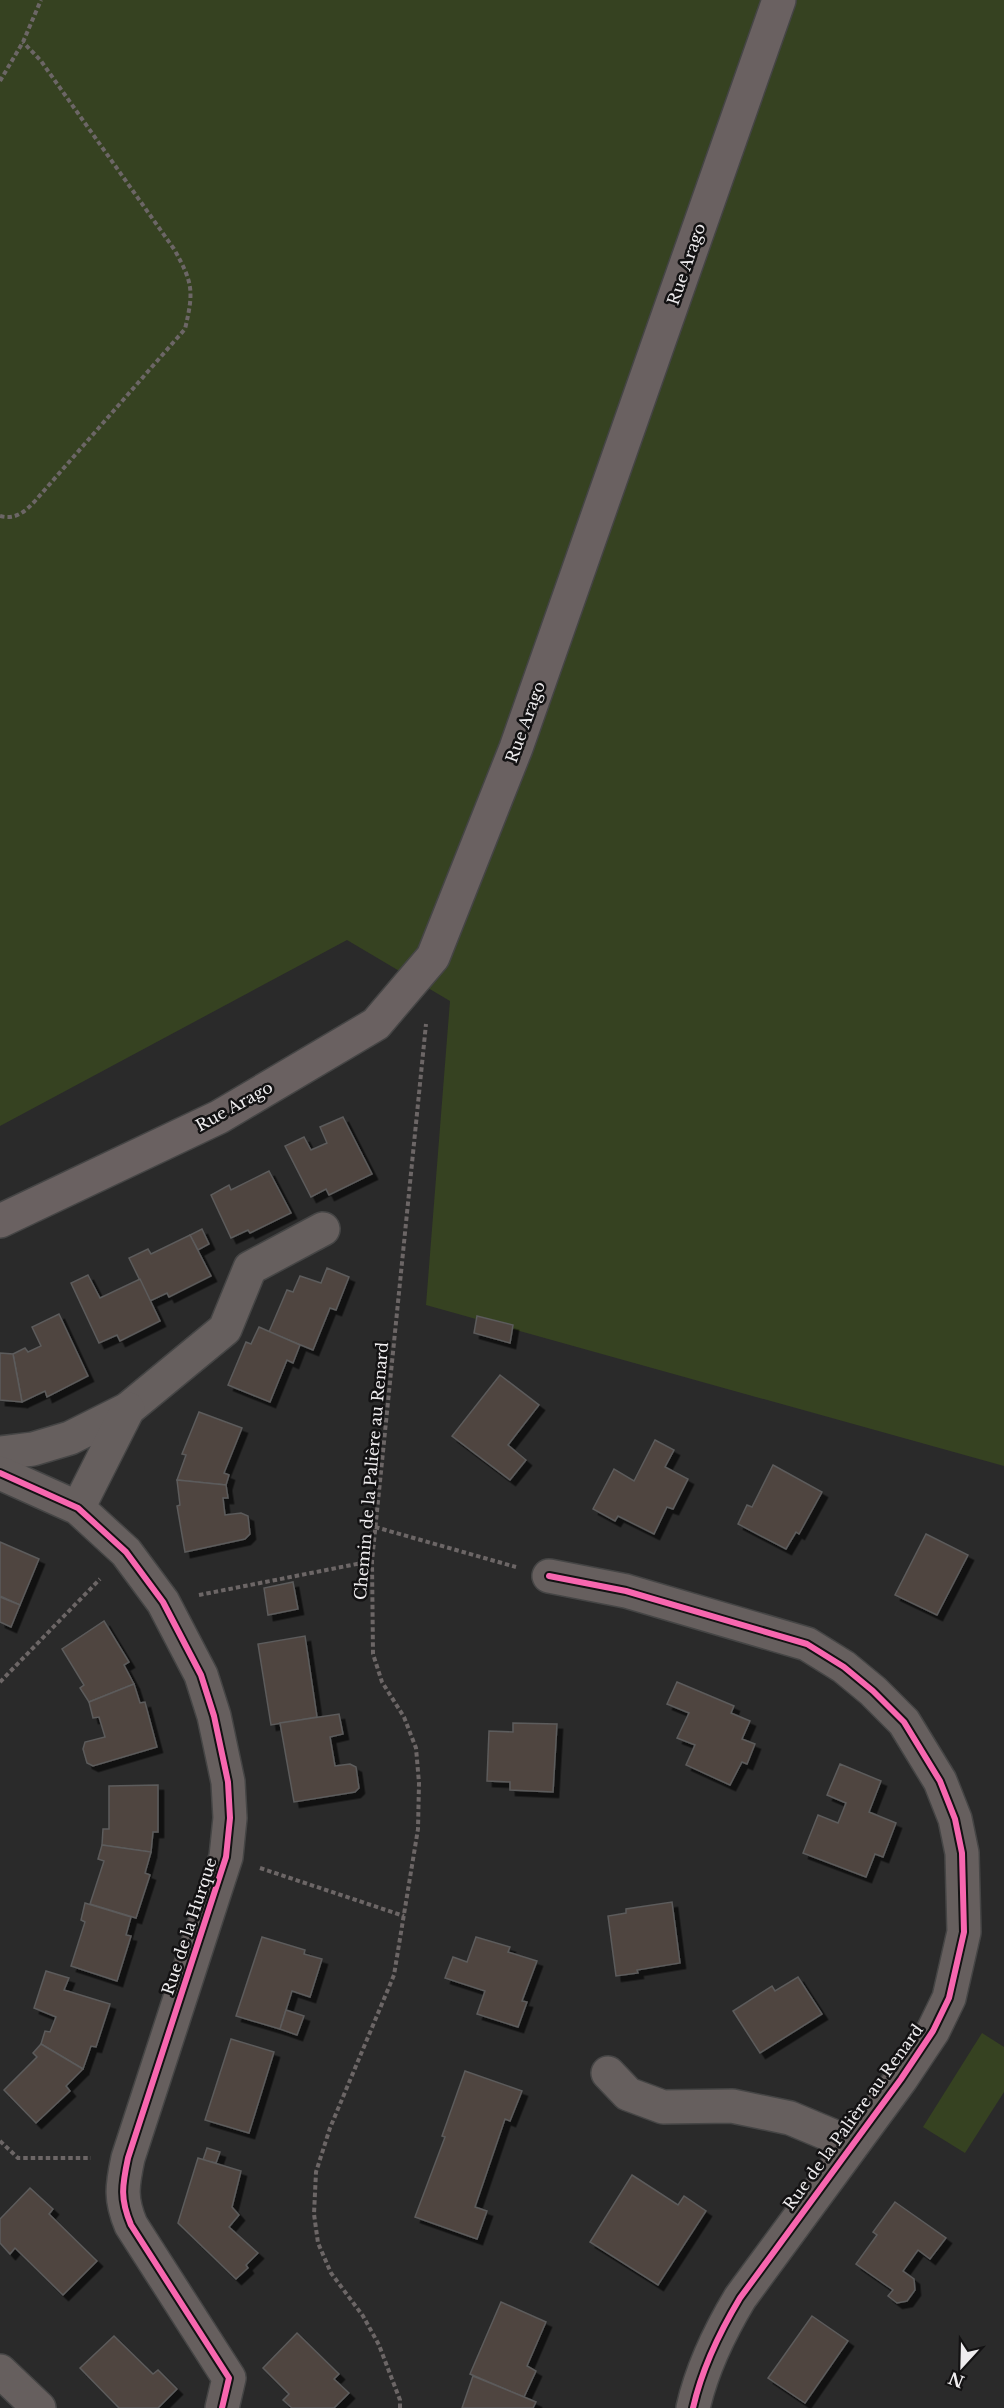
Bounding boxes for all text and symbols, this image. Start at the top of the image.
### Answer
street label: Rue Arago [663,220,709,308]
street label: Rue Arago [501,679,549,765]
street label: Rue Arago [192,1077,276,1135]
street label: Chemin de la Palière au Renard [350,1341,392,1601]
street label: Rue de la Hurque [157,1855,221,1997]
street label: Rue de la Palière au Renard [779,2020,927,2214]
north arrow [932,2336,992,2396]
text: N [946,2368,967,2392]

